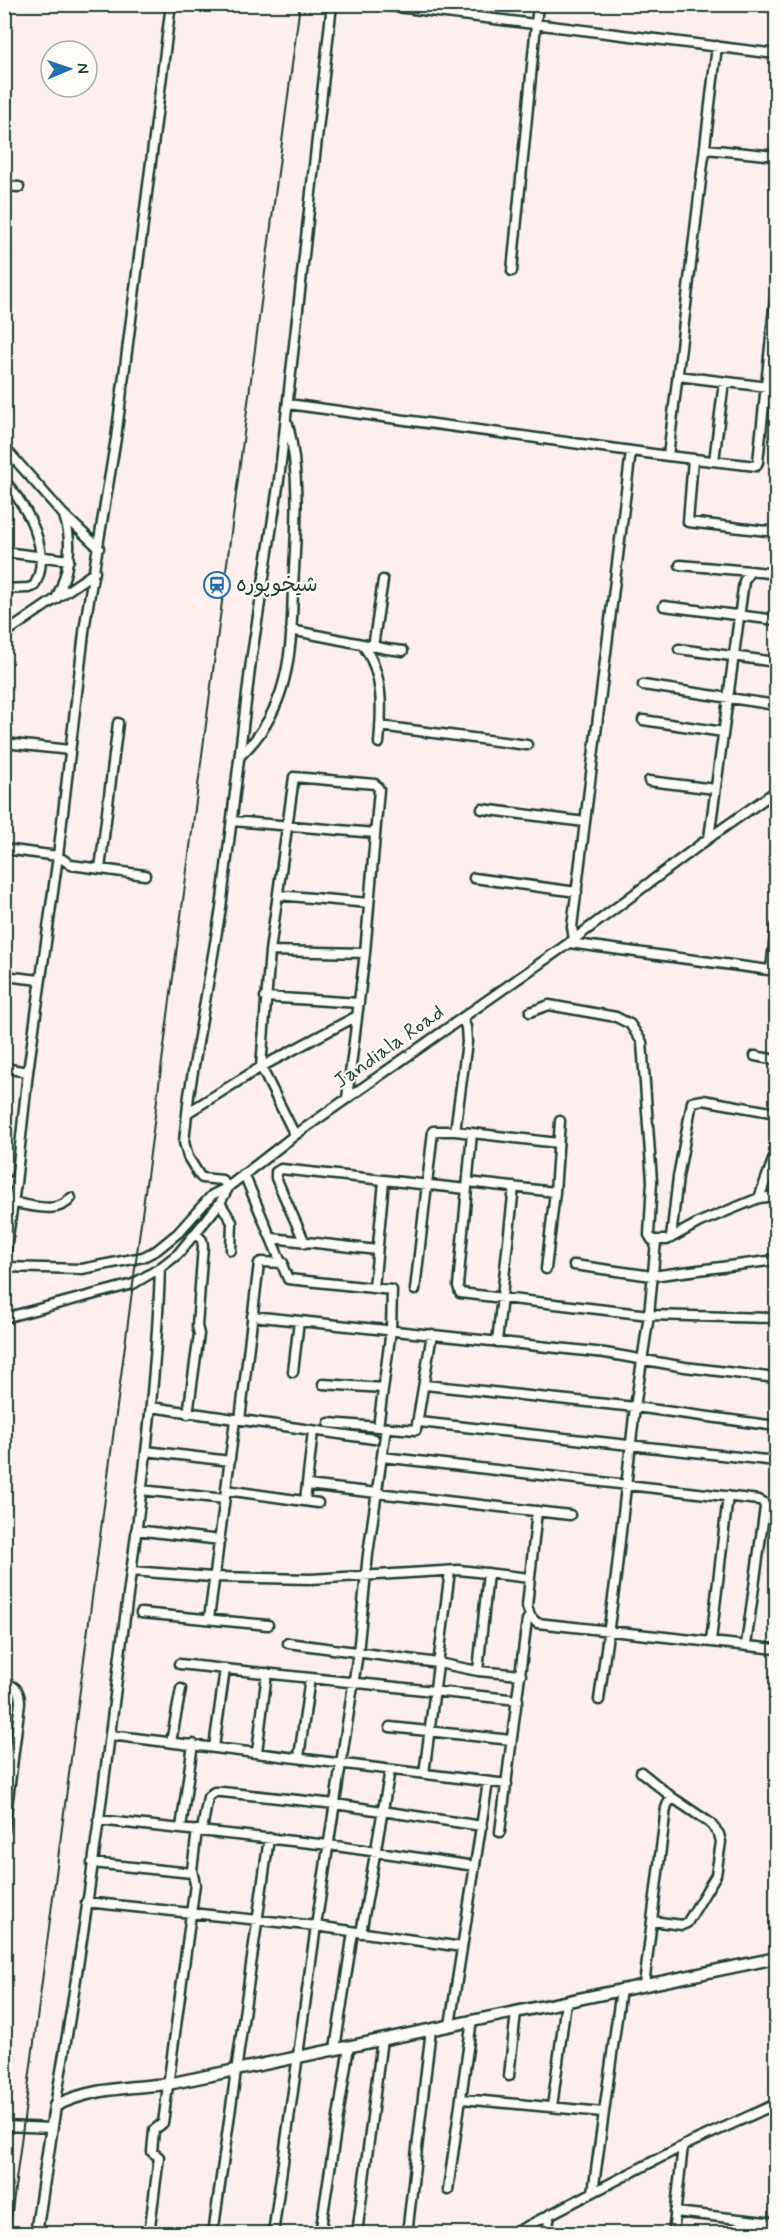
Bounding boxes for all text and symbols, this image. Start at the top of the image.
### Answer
north arrow [39,39,99,99]
text: N [72,63,93,74]
station icon: شیخوپورہ [202,570,232,600]
place label: شیخوپورہ [236,571,318,599]
street label: Jandiala Road [328,999,450,1095]

